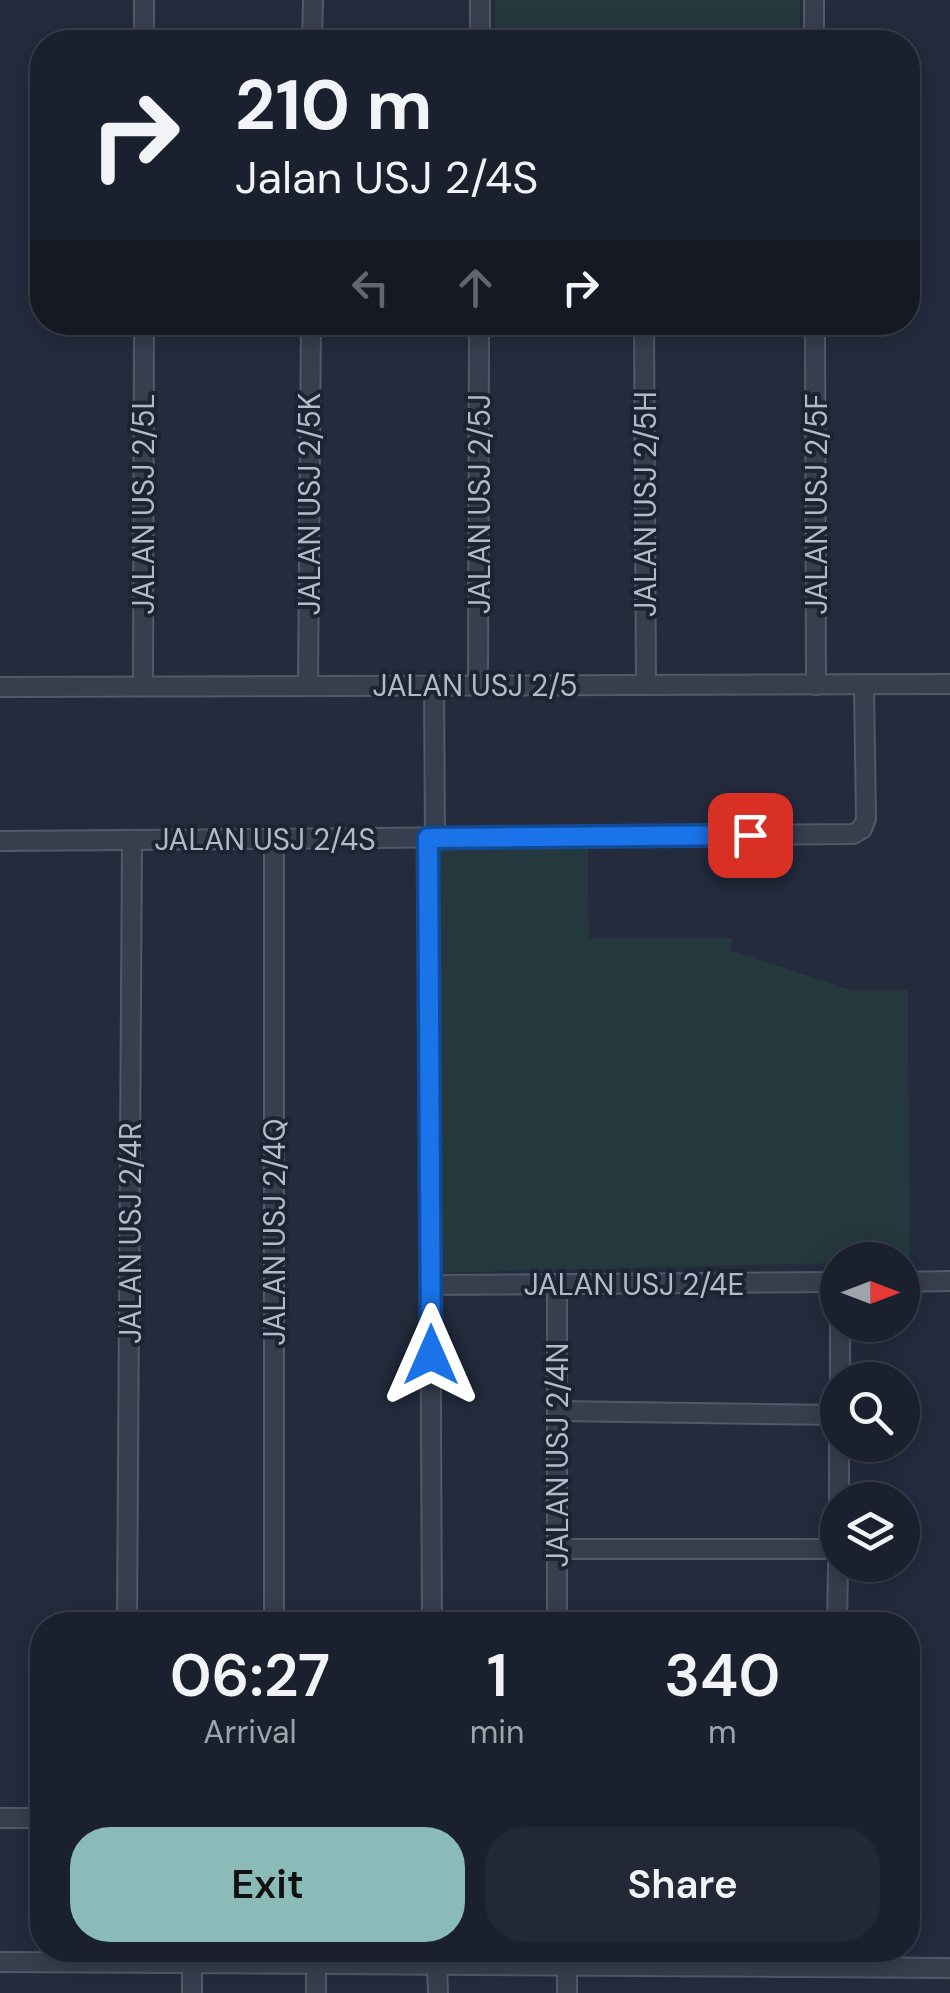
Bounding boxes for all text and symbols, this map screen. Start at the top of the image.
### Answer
text: 210 m [235,60,432,151]
icon: right [70,70,200,200]
text: Jalan USJ 2/4S [235,148,538,207]
icon: left [343,260,398,315]
icon: ahead [448,260,503,315]
icon: right [553,260,608,315]
street label: JALAN USJ 2/5H [626,391,665,617]
street label: JALAN USJ 2/5K [290,393,329,615]
street label: JALAN USJ 2/5F [797,393,836,615]
street label: JALAN USJ 2/5L [124,394,163,614]
street label: JALAN USJ 2/5J [460,394,499,614]
street label: JALAN USJ 2/5 [373,666,578,705]
pin [708,793,793,878]
icon: arrive [723,808,778,863]
street label: JALAN USJ 2/4S [154,820,376,859]
street label: JALAN USJ 2/4Q [255,1119,294,1345]
street label: JALAN USJ 2/4R [111,1122,150,1344]
north arrow [820,1242,920,1342]
map controls [820,1242,920,1582]
street label: JALAN USJ 2/4E [524,1265,744,1304]
position arrow [379,1303,483,1407]
street label: JALAN USJ 2/4N [538,1343,577,1567]
button: search [820,1362,920,1462]
button: layers [820,1482,920,1582]
text: 06:27 [170,1636,330,1715]
text: 1 [487,1636,508,1715]
text: 340 [664,1636,780,1715]
text: Arrival [203,1711,297,1753]
text: min [470,1711,524,1753]
text: m [708,1711,736,1753]
button: Exit [70,1827,465,1942]
button: Share [485,1827,880,1942]

